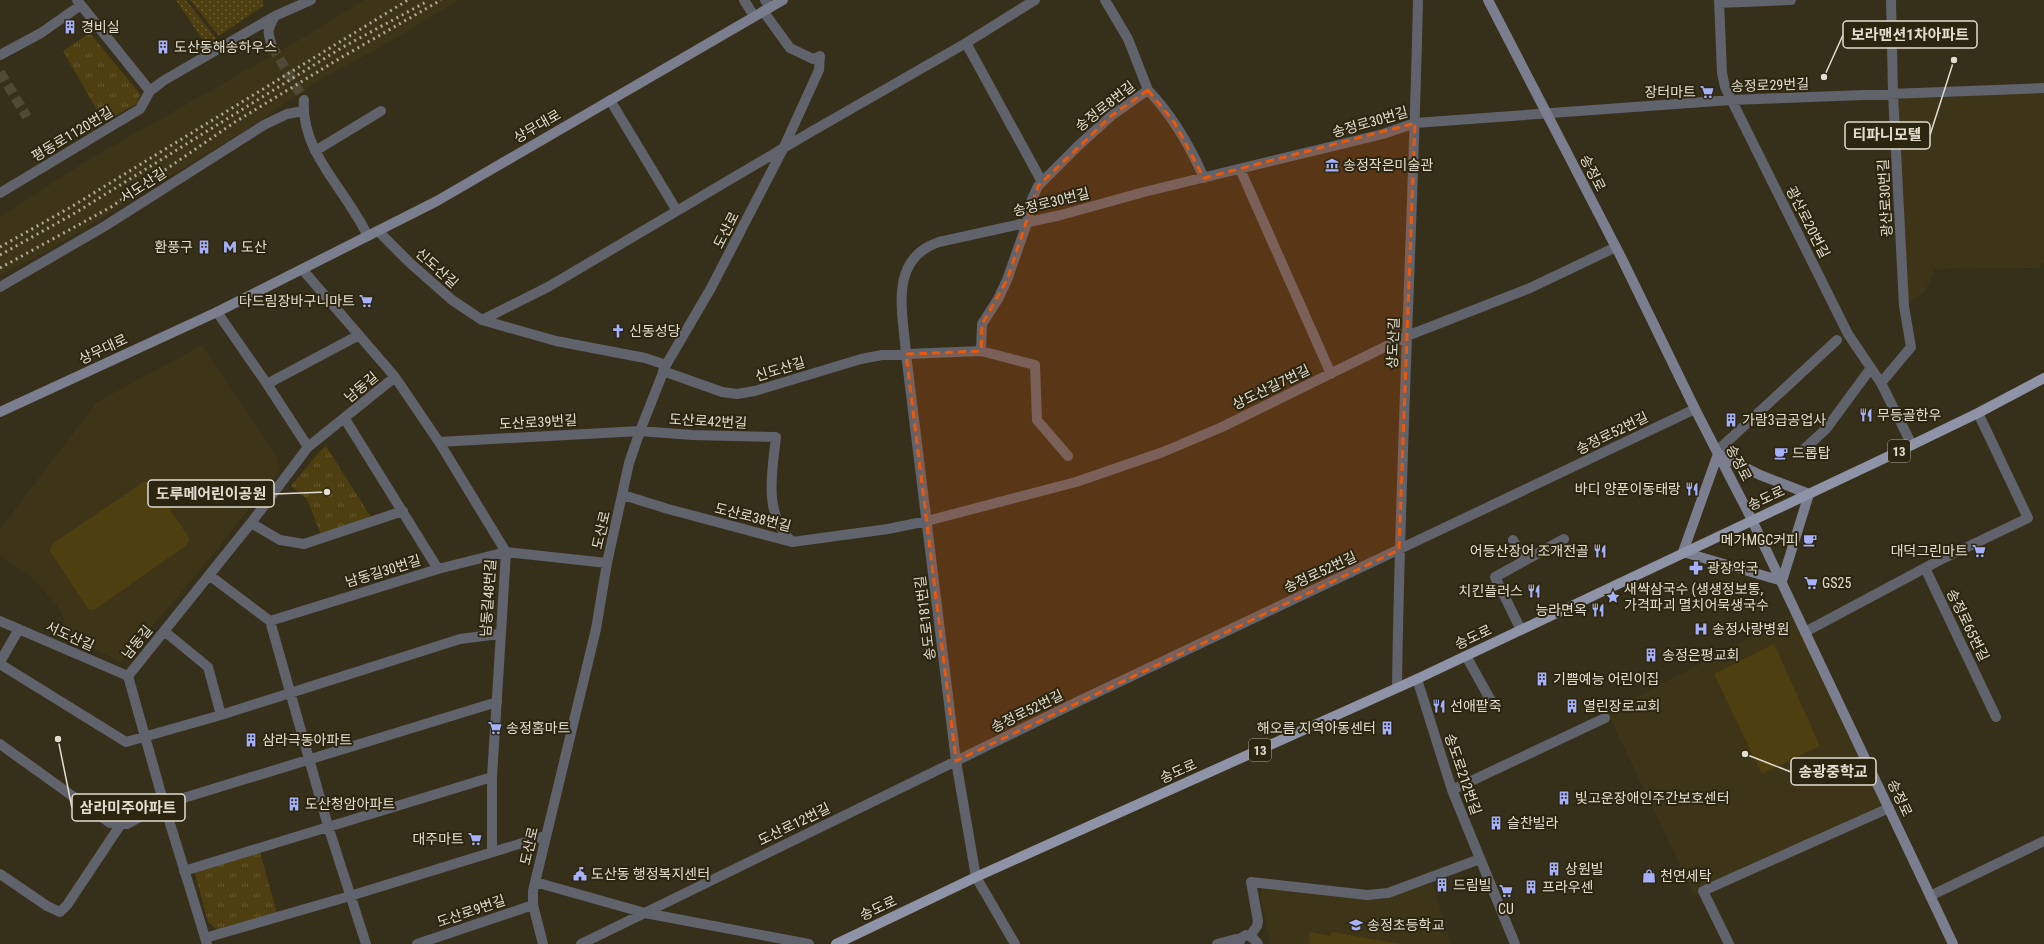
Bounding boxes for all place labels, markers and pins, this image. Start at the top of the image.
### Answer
building icon: 경비실 [62,19,78,35]
place label: 경비실 [81,19,120,35]
callout: 보라맨션1차아파트 [1843,21,1977,48]
building icon: 도산동해송하우스 [155,39,171,55]
place label: 도산동해송하우스 [174,39,277,55]
place label: 장터마트 [1644,84,1696,100]
supermarket icon: 장터마트 [1699,84,1715,100]
callout: 티파니모텔 [1845,122,1930,149]
museum icon: 송정작은미술관 [1324,157,1340,173]
place label: 송정작은미술관 [1343,157,1433,173]
place label: 환풍구 [154,239,193,255]
building icon: 환풍구 [196,239,212,255]
metro station icon: 도산 [222,239,238,255]
place label: 도산 [241,239,267,255]
place label: 다드림장바구니마트 [239,293,355,309]
supermarket icon: 다드림장바구니마트 [358,293,374,309]
church icon: 신동성당 [610,323,626,339]
place label: 신동성당 [629,323,681,339]
restaurant icon: 무등골한우 [1858,407,1874,423]
place label: 무등골한우 [1877,407,1942,423]
building icon: 가람3급공업사 [1723,412,1739,428]
place label: 가람3급공업사 [1742,412,1826,428]
cafe icon: 드롭탑 [1773,445,1789,461]
place label: 드롭탑 [1792,445,1831,461]
callout: 도루메어린이공원 [148,480,274,507]
place label: 바디 양푼이동태랑 [1575,481,1681,497]
restaurant icon: 바디 양푼이동태랑 [1684,481,1700,497]
place label: 메가MGC커피 [1721,532,1799,548]
cafe icon: 메가MGC커피 [1802,532,1818,548]
place label: 어등산장어 조개전골 [1470,543,1589,559]
restaurant icon: 어등산장어 조개전골 [1592,543,1608,559]
place label: 대덕그린마트 [1891,543,1968,559]
supermarket icon: 대덕그린마트 [1971,543,1987,559]
pharmacy icon: 광장약국 [1688,560,1704,576]
place label: 광장약국 [1707,560,1759,576]
supermarket icon: GS25 [1803,575,1819,591]
place label: GS25 [1822,575,1851,591]
place label: 새싹삼국수 (생생정보통, 가격파괴 멸치어묵생국수 [1624,581,1769,613]
place label: 치킨플러스 [1459,583,1523,599]
restaurant icon: 치킨플러스 [1526,583,1542,599]
place icon: 새싹삼국수 (생생정보통, 가격파괴 멸치어묵생국수 [1605,589,1621,605]
place label: 능라면옥 [1535,602,1587,618]
restaurant icon: 능라면옥 [1590,602,1606,618]
hospital icon: 송정사랑병원 [1693,621,1709,637]
place label: 송정사랑병원 [1712,621,1789,637]
building icon: 송정은평교회 [1643,647,1659,663]
place label: 송정은평교회 [1662,647,1739,663]
building icon: 기쁨예능 어린이집 [1534,671,1550,687]
place label: 기쁨예능 어린이집 [1553,671,1659,687]
restaurant icon: 선애팥죽 [1431,698,1447,714]
place label: 선애팥죽 [1450,698,1502,714]
building icon: 열린장로교회 [1564,698,1580,714]
place label: 열린장로교회 [1583,698,1660,714]
supermarket icon: 송정홈마트 [487,720,503,736]
place label: 송정홈마트 [506,720,571,736]
place label: 해오름 지역아동센터 [1257,720,1376,736]
building icon: 해오름 지역아동센터 [1379,720,1395,736]
building icon: 삼라극동아파트 [243,732,259,748]
place label: 삼라극동아파트 [262,732,352,748]
callout: 송광중학교 [1791,758,1876,785]
building icon: 빛고운장애인주간보호센터 [1556,790,1572,806]
place label: 빛고운장애인주간보호센터 [1575,790,1730,806]
callout: 삼라미주아파트 [72,794,185,821]
building icon: 도산청암아파트 [286,796,302,812]
place label: 도산청암아파트 [305,796,395,812]
building icon: 슬찬빌라 [1488,815,1504,831]
place label: 슬찬빌라 [1507,815,1559,831]
place label: 대주마트 [412,831,464,847]
supermarket icon: 대주마트 [467,831,483,847]
building icon: 상원빌 [1546,861,1562,877]
place label: 상원빌 [1565,861,1604,877]
public building icon: 도산동 행정복지센터 [572,866,588,882]
place label: 도산동 행정복지센터 [591,866,710,882]
shop icon: 천연세탁 [1641,868,1657,884]
place label: 천연세탁 [1660,868,1712,884]
building icon: 드림빌 [1434,877,1450,893]
place label: 드림빌 [1453,877,1492,893]
building icon: 프라우센 [1523,879,1539,895]
place label: 프라우센 [1542,879,1594,895]
supermarket icon: CU [1498,883,1514,899]
place label: CU [1498,901,1514,917]
school or university icon: 송정초등학교 [1348,917,1364,933]
place label: 송정초등학교 [1367,917,1444,933]

